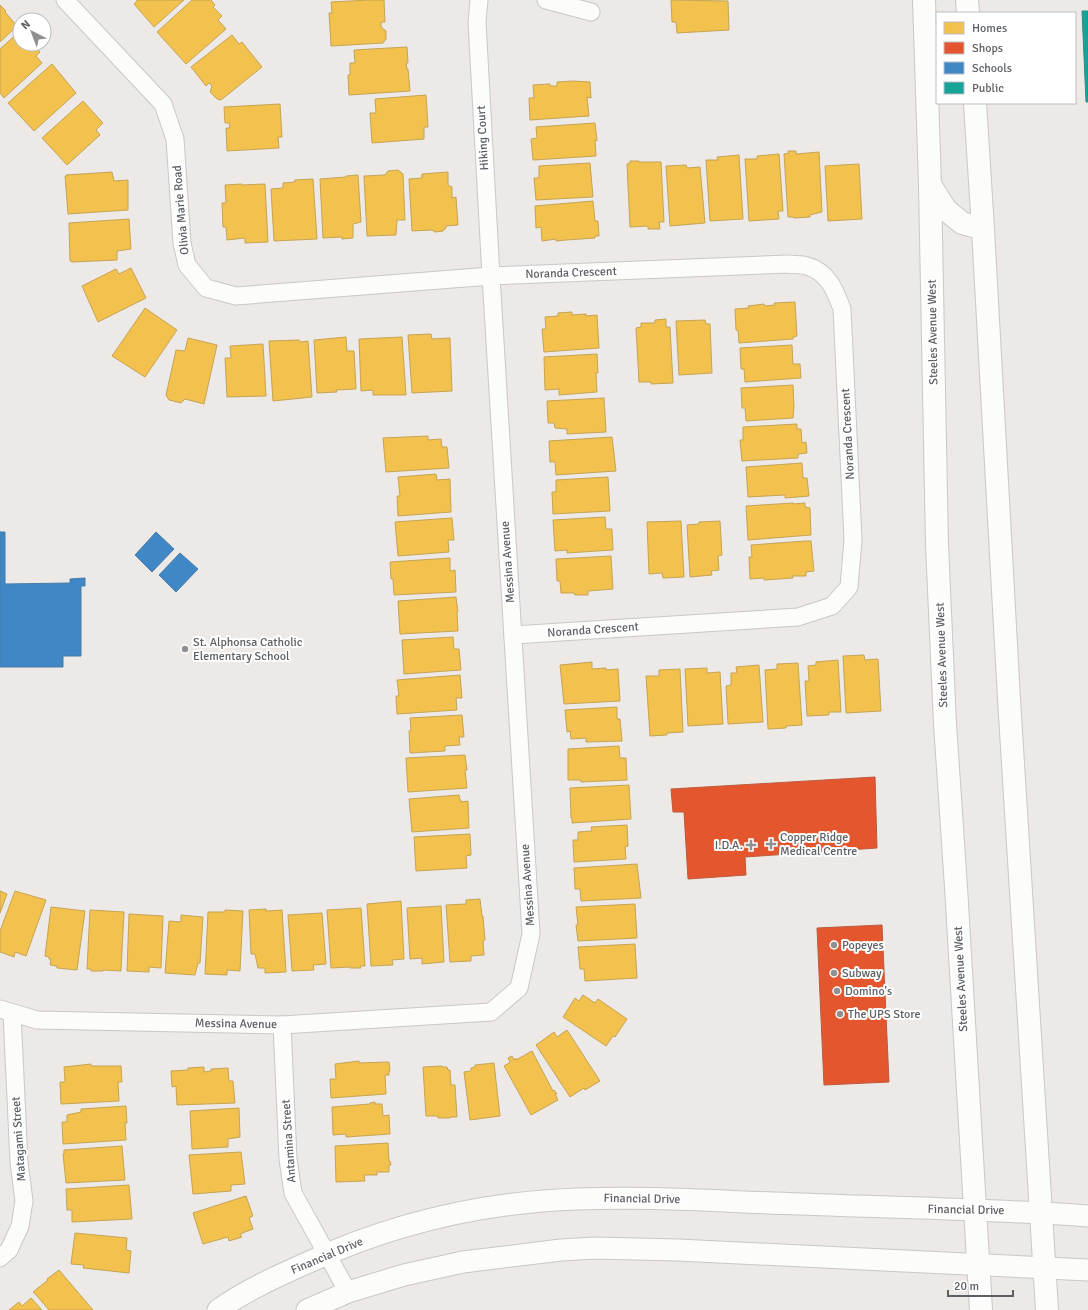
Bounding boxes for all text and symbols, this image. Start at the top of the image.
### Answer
north arrow [12,12,52,52]
legend [936,12,1076,104]
text: N [18,18,33,32]
text: Homes [972,21,1007,36]
text: Shops [972,41,1003,56]
text: Schools [972,61,1012,76]
text: Public [972,81,1004,96]
street label: Hiking Court [474,105,492,171]
street label: Olivia Marie Road [170,165,192,255]
street label: Noranda Crescent [525,264,617,282]
street label: Steeles Avenue West [925,279,941,385]
street label: Noranda Crescent [838,388,858,480]
street label: Messina Avenue [498,520,518,604]
street label: Steeles Avenue West [933,602,951,708]
street label: Noranda Crescent [547,619,639,641]
place label: St. Alphonsa Catholic Elementary School [193,635,303,664]
marker: St. Alphonsa Catholic Elementary School [180,644,190,654]
place label: Copper Ridge Medical Centre [780,830,857,859]
place label: I.D.A. [715,838,743,853]
marker: Copper Ridge Medical Centre [765,838,777,850]
marker: I.D.A. [746,840,756,850]
street label: Messina Avenue [518,843,538,927]
street label: Steeles Avenue West [951,926,971,1032]
place label: Popeyes [842,938,884,953]
marker: Popeyes [829,940,839,950]
place label: Subway [842,966,882,981]
marker: Subway [829,968,839,978]
place label: Domino's [845,984,892,999]
marker: Domino's [832,986,842,996]
place label: The UPS Store [848,1007,920,1022]
marker: The UPS Store [835,1009,845,1019]
street label: Messina Avenue [195,1016,277,1032]
street label: Matagami Street [9,1096,29,1182]
street label: Antamina Street [279,1099,299,1183]
street label: Financial Drive [603,1191,681,1207]
street label: Financial Drive [927,1202,1005,1218]
street label: Financial Drive [289,1234,365,1278]
scale bar [948,1272,1013,1298]
text: 20 m [954,1279,979,1294]

